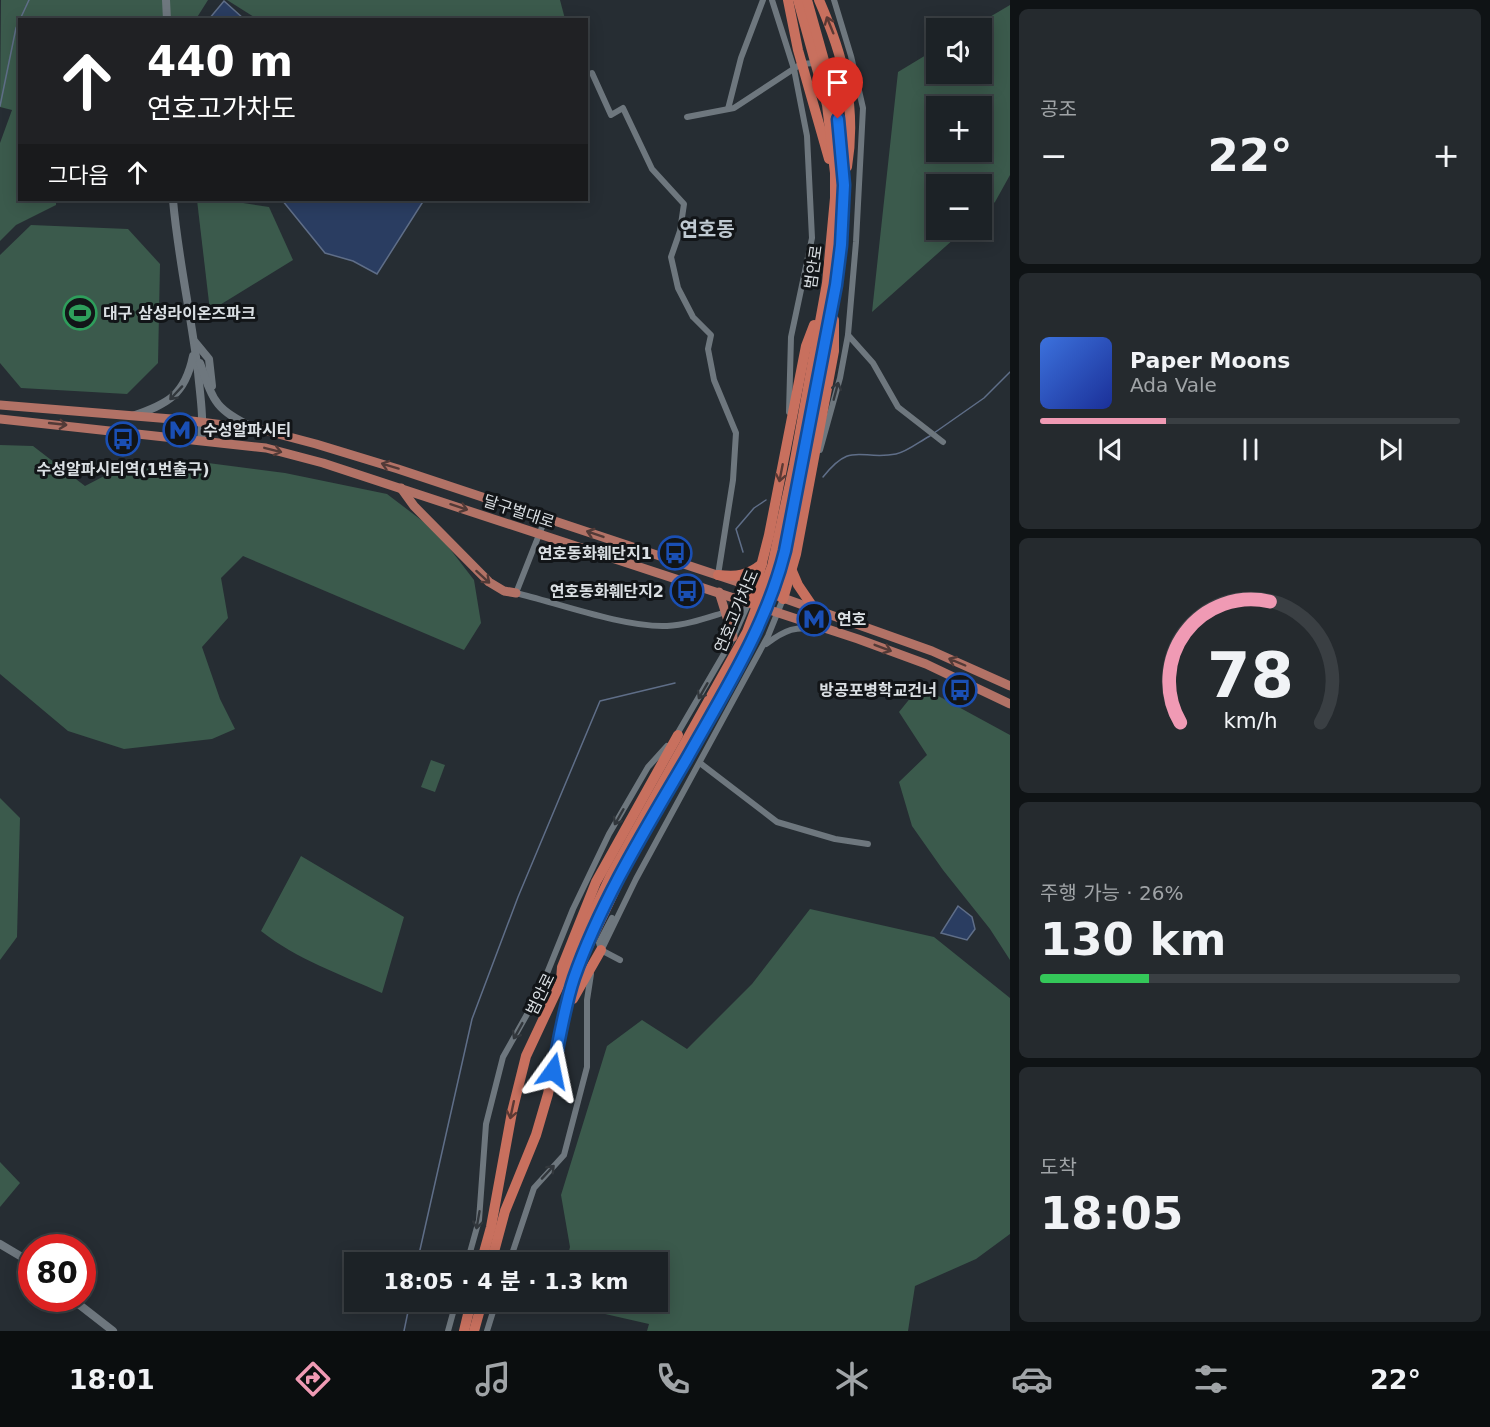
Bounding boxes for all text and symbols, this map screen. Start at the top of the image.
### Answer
one-way arrow [824,17,835,35]
map controls [926,18,992,240]
button: sound [926,18,992,84]
text: 440 m [147,37,293,86]
icon: ahead [48,42,126,120]
pin [812,57,863,119]
icon: arrive [821,66,854,99]
text: 연호고가차도 [147,93,296,124]
button: + [926,96,992,162]
text: 공조 [1040,97,1077,121]
text: 22° [1207,129,1293,182]
text: − [1040,136,1068,175]
text: + [1432,136,1460,175]
icon: ahead [121,156,154,189]
text: 그다음 [48,163,109,188]
button: − [926,174,992,240]
district label: 연호동 [679,217,735,241]
street label: 범안로 [801,244,826,290]
sports icon: 대구 삼성라이온즈파크 [62,295,98,331]
place label: 대구 삼성라이온즈파크 [103,304,256,323]
text: Paper Moons [1130,348,1290,373]
text: Ada Vale [1130,373,1217,397]
one-way arrow [831,382,843,401]
one-way arrow [169,386,183,401]
metro station icon: 수성알파시티 [162,412,198,448]
one-way arrow [48,419,68,430]
bus stop icon: 수성알파시티역(1번출구) [105,421,141,457]
place label: 수성알파시티 [203,421,291,440]
icon: previous [1094,433,1127,466]
icon: pause [1234,433,1267,466]
icon: next [1374,433,1407,466]
one-way arrow [263,444,282,456]
place label: 수성알파시티역(1번출구) [37,460,209,479]
one-way arrow [381,460,400,471]
one-way arrow [775,462,786,482]
street label: 달구벌대로 [481,491,557,532]
one-way arrow [449,502,468,513]
one-way arrow [586,528,605,539]
bus stop icon: 연호동화훼단지1 [657,535,693,571]
place label: 연호동화훼단지1 [538,544,652,563]
street label: 연호고가차도 [710,567,763,656]
one-way arrow [476,570,491,584]
bus stop icon: 연호동화훼단지2 [669,573,705,609]
place label: 연호동화훼단지2 [550,582,664,601]
metro station icon: 연호 [796,601,832,637]
place label: 연호 [837,610,866,629]
text: 78 [1207,639,1293,712]
one-way arrow [873,643,892,654]
one-way arrow [948,656,966,667]
bus stop icon: 방공포병학교건너 [942,672,978,708]
place label: 방공포병학교건너 [819,681,937,700]
one-way arrow [697,682,709,699]
text: km/h [1223,708,1277,733]
one-way arrow [613,808,625,825]
text: 주행 가능 · 26% [1040,881,1183,905]
text: 130 km [1040,913,1226,966]
street label: 범안로 [522,970,559,1018]
one-way arrow [511,1022,523,1039]
position arrow [521,1039,585,1103]
one-way arrow [506,1100,517,1119]
text: 도착 [1040,1155,1077,1179]
one-way arrow [541,1165,556,1180]
text: 18:05 [1040,1187,1183,1240]
one-way arrow [472,1209,483,1229]
speed limit sign: 80 [18,1234,96,1312]
text: 18:05 · 4 분 · 1.3 km [384,1269,628,1294]
icon: directions [292,1358,334,1400]
icon: music [472,1358,514,1400]
icon: phone [652,1358,694,1400]
icon: climate [831,1358,873,1400]
icon: car [1011,1358,1053,1400]
icon: filters [1190,1358,1232,1400]
text: 18:01 [69,1364,155,1395]
text: 22° [1370,1364,1421,1395]

